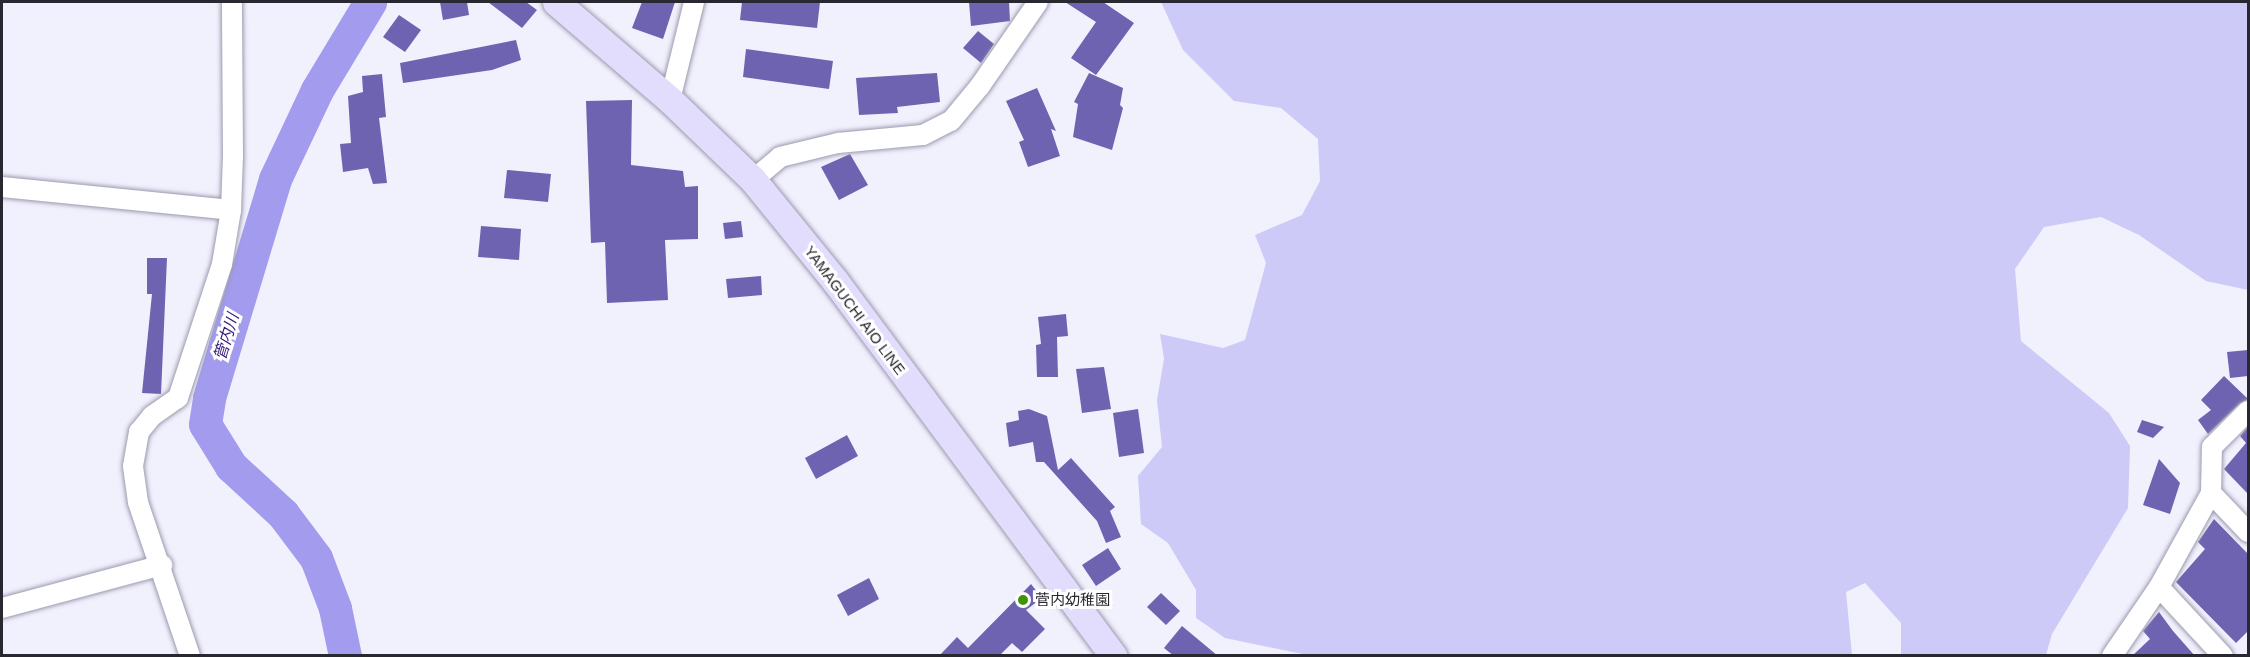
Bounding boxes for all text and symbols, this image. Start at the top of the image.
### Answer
street label: YAMAGUCHI AIO LINE [800,242,910,378]
water label: 管内川 [211,311,243,363]
place label: 菅内幼稚園 [1035,591,1110,609]
marker: 菅内幼稚園 [1016,593,1030,607]

